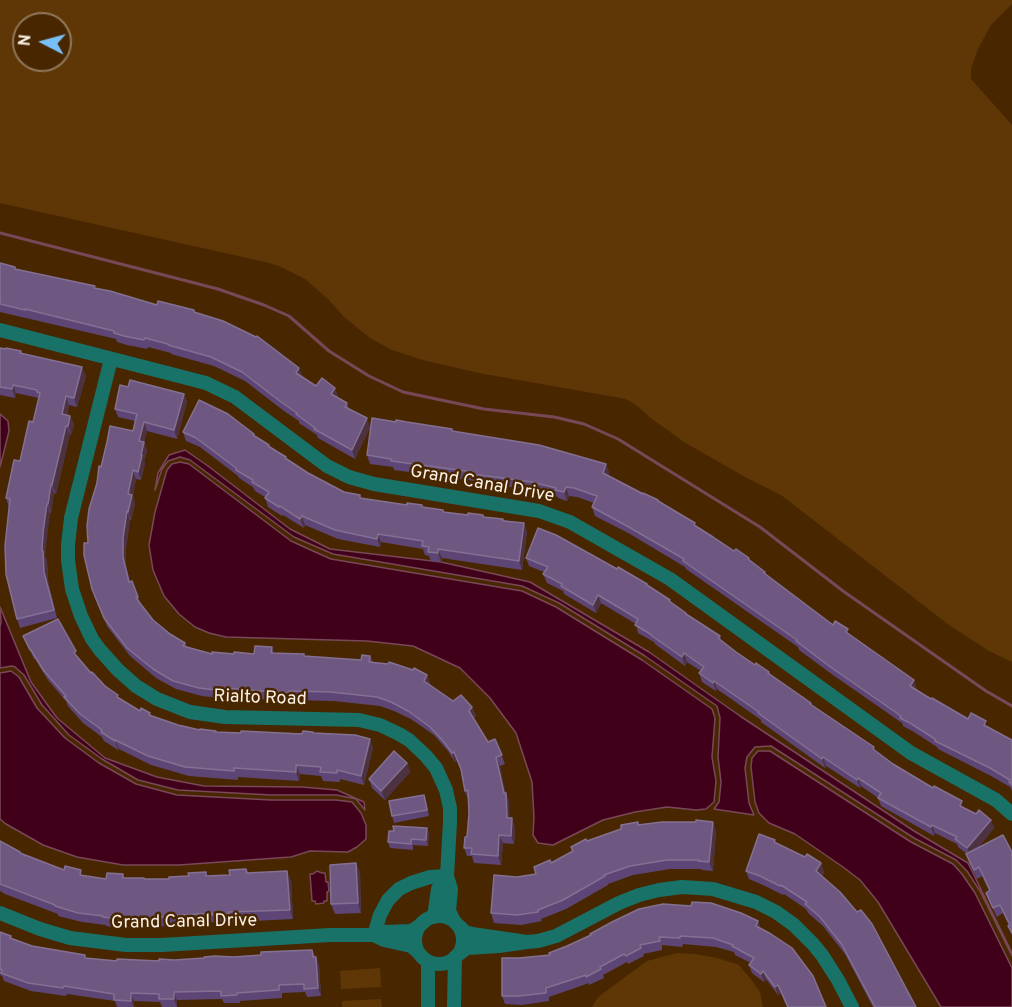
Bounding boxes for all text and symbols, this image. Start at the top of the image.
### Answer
north arrow [12,12,72,72]
text: N [16,34,37,47]
street label: Grand Canal Drive [408,462,556,508]
street label: Rialto Road [213,687,307,711]
street label: Grand Canal Drive [111,911,257,935]

